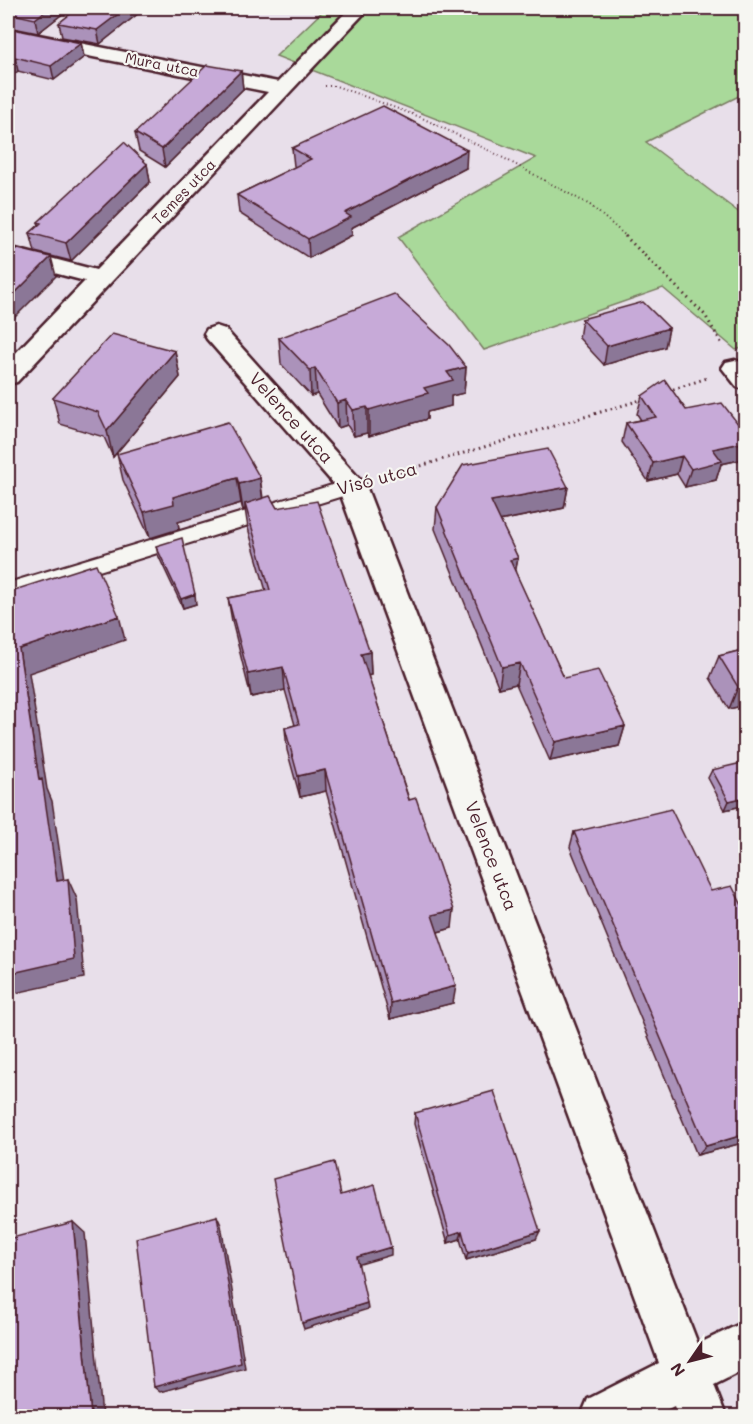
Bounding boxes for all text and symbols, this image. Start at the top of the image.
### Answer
street label: Mura utca [124,47,201,81]
street label: Temes utca [147,154,220,228]
street label: Velence utca [244,366,339,468]
street label: Visó utca [334,456,419,500]
street label: Velence utca [460,797,524,914]
north arrow [660,1331,720,1391]
text: N [665,1359,689,1381]

